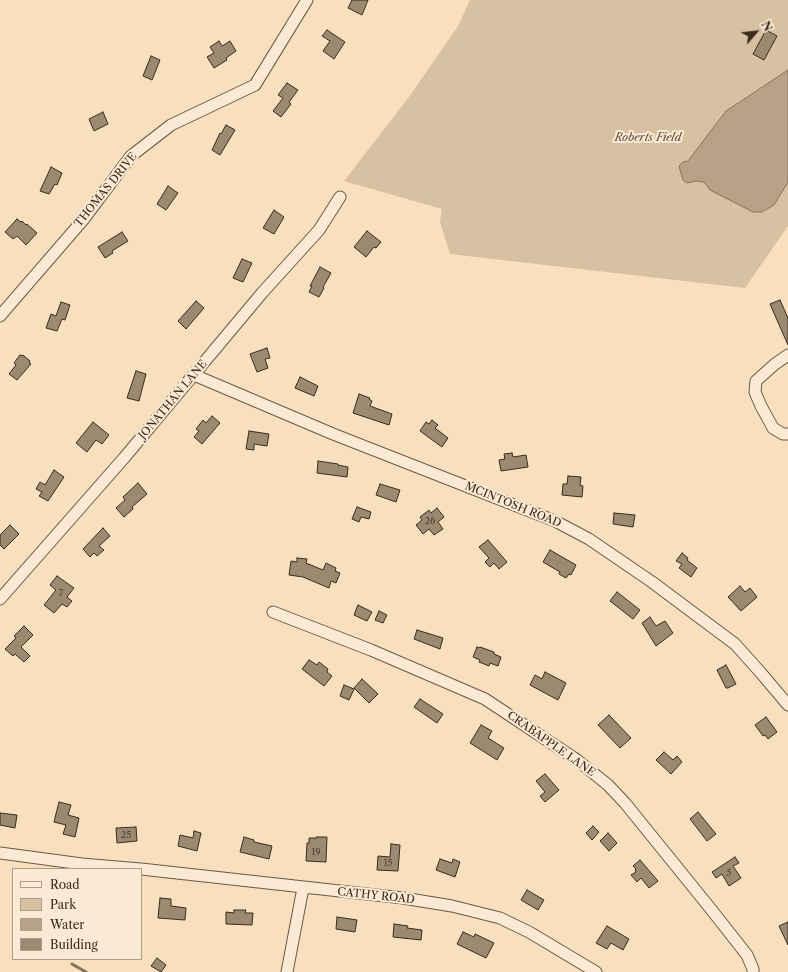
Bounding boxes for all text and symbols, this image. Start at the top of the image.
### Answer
north arrow [736,12,776,52]
text: N [758,19,775,34]
park label: Roberts Field [615,131,681,145]
street label: THOMAS DRIVE [72,150,140,230]
street label: JONATHAN LANE [136,358,210,442]
street label: MCINTOSH ROAD [463,480,563,530]
house number: 26 [425,516,435,526]
house number: 7 [59,588,63,598]
street label: CRABAPPLE LANE [504,709,598,779]
house number: 25 [121,830,131,840]
house number: 19 [311,847,321,857]
house number: 15 [384,858,392,868]
legend [12,868,142,960]
house number: 5 [727,868,731,878]
text: Road [50,877,80,892]
street label: CATHY ROAD [337,885,415,907]
text: Park [50,897,76,912]
text: Water [50,917,84,932]
text: Building [50,937,98,952]

